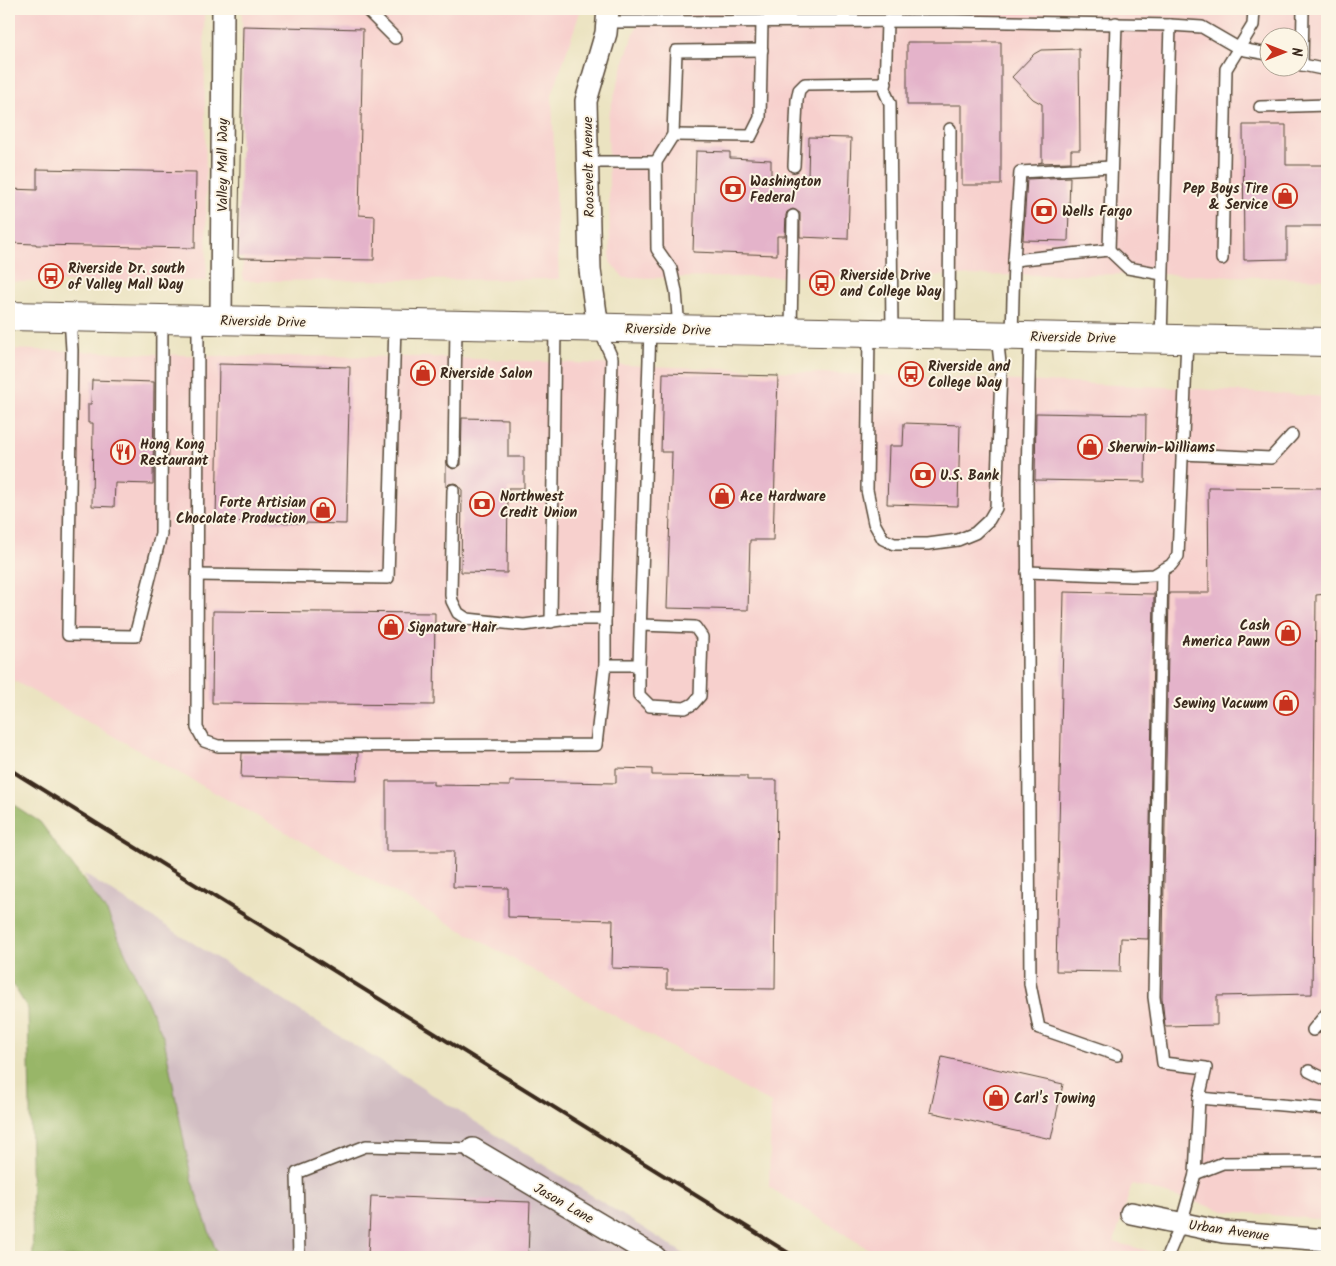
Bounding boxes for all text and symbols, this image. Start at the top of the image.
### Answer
north arrow [1258,28,1308,78]
text: N [1285,48,1307,57]
street label: Roosevelt Avenue [577,116,601,218]
street label: Valley Mall Way [212,118,234,212]
place label: Washington Federal [750,171,821,209]
bank icon: Washington Federal [720,176,746,202]
place label: Pep Boys Tire & Service [1183,178,1268,216]
shop icon: Pep Boys Tire & Service [1272,183,1298,209]
bank icon: Wells Fargo [1031,198,1057,224]
place label: Wells Fargo [1062,201,1133,223]
place label: Riverside Dr. south of Valley Mall Way [68,258,185,296]
bus stop icon: Riverside Dr. south of Valley Mall Way [38,263,64,289]
place label: Riverside Drive and College Way [840,265,942,303]
bus stop icon: Riverside Drive and College Way [809,270,835,296]
street label: Riverside Drive [220,310,307,334]
street label: Riverside Drive [625,318,712,342]
street label: Riverside Drive [1030,326,1117,350]
place label: Riverside and College Way [928,356,1011,394]
shop icon: Riverside Salon [410,360,436,386]
bus stop icon: Riverside and College Way [898,361,924,387]
place label: Riverside Salon [440,363,533,385]
place label: Hong Kong Restaurant [140,434,209,472]
shop icon: Sherwin-Williams [1077,434,1103,460]
place label: Sherwin-Williams [1108,437,1216,459]
restaurant icon: Hong Kong Restaurant [110,439,136,465]
bank icon: U.S. Bank [910,462,936,488]
place label: U.S. Bank [940,465,1000,487]
shop icon: Ace Hardware [709,483,735,509]
place label: Northwest Credit Union [500,486,578,524]
place label: Ace Hardware [740,486,826,508]
bank icon: Northwest Credit Union [469,491,495,517]
place label: Forte Artisian Chocolate Production [176,492,306,530]
shop icon: Forte Artisian Chocolate Production [310,497,336,523]
shop icon: Signature Hair [378,614,404,640]
place label: Cash America Pawn [1182,615,1270,653]
place label: Signature Hair [408,617,497,639]
shop icon: Cash America Pawn [1275,620,1301,646]
shop icon: Sewing Vacuum [1273,690,1299,716]
place label: Sewing Vacuum [1173,693,1269,715]
shop icon: Carl's Towing [983,1085,1009,1111]
place label: Carl's Towing [1014,1088,1096,1110]
street label: Jason Lane [529,1178,598,1230]
street label: Urban Avenue [1187,1214,1271,1248]

